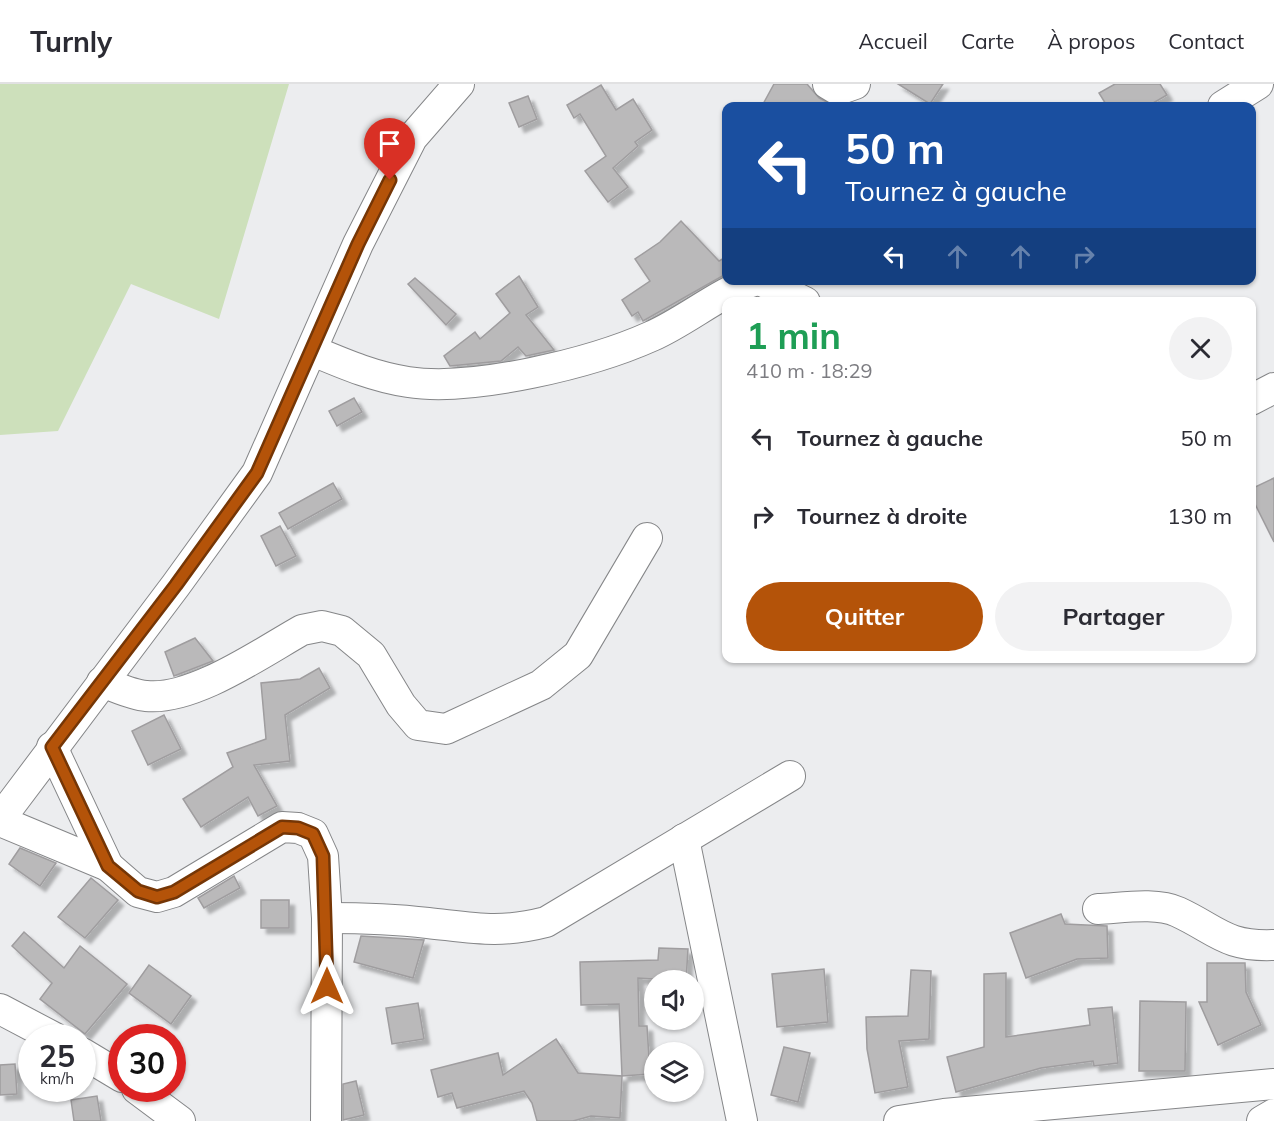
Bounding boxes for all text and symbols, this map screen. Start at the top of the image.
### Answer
text: Turnly [30,24,112,59]
text: Accueil [858,28,928,54]
text: Carte [961,28,1014,54]
text: À propos [1047,28,1135,54]
text: Contact [1168,28,1244,54]
pin [364,118,415,180]
text: 50 m [845,122,945,175]
icon: left [746,126,824,204]
icon: arrive [373,127,406,160]
text: Tournez à gauche [845,174,1067,208]
icon: left [878,240,911,273]
icon: ahead [941,240,974,273]
icon: ahead [1004,240,1037,273]
icon: right [1067,240,1100,273]
text: 1 min [746,313,841,358]
button: close [1169,317,1232,380]
text: 410 m · 18:29 [746,358,872,383]
icon: left [746,422,779,455]
text: Tournez à gauche [797,424,983,452]
text: 50 m [1181,424,1232,452]
icon: right [746,500,779,533]
text: Tournez à droite [797,502,967,530]
text: 130 m [1167,502,1232,530]
button: Quitter [746,582,983,651]
button: Partager [995,582,1232,651]
position arrow [295,954,359,1018]
map controls [644,970,704,1102]
button: sound [644,970,704,1030]
speed limit sign: 30 [108,1024,186,1102]
text: 25 [39,1037,75,1075]
button: layers [644,1042,704,1102]
text: km/h [40,1069,74,1088]

